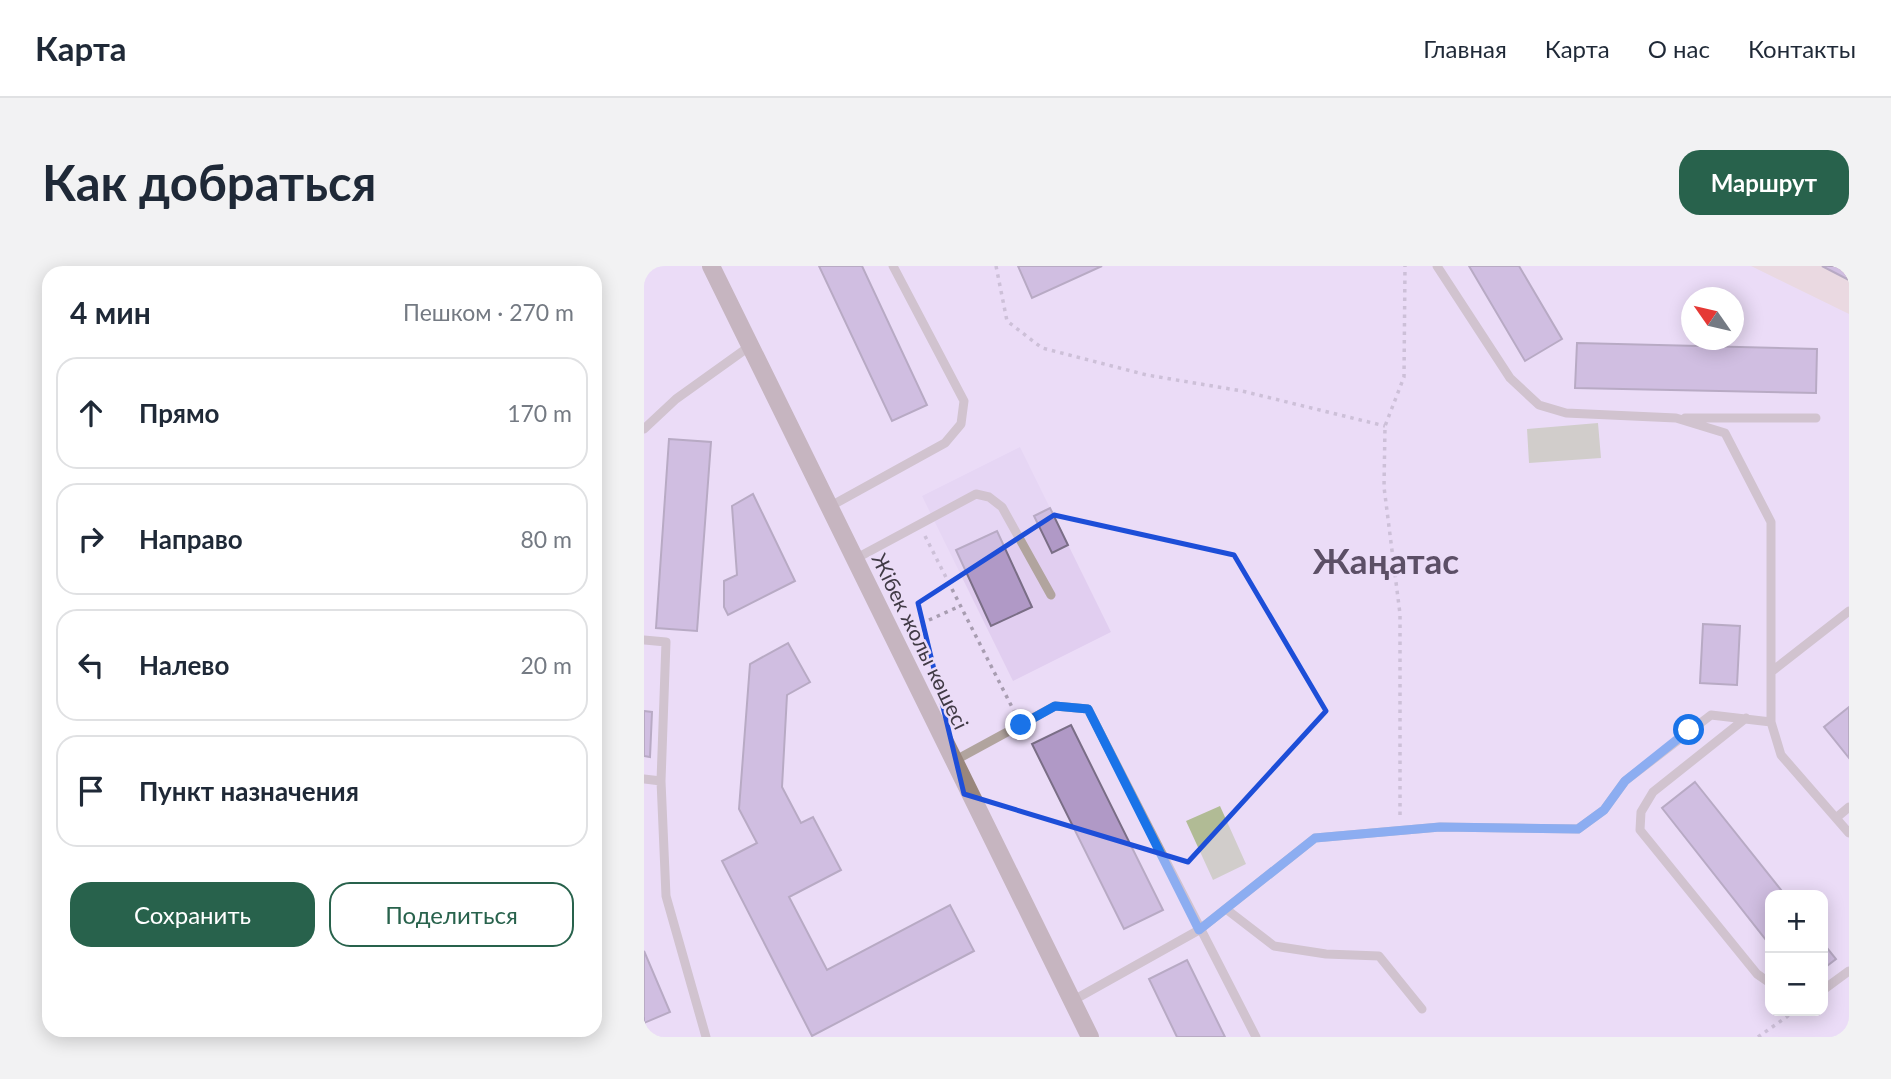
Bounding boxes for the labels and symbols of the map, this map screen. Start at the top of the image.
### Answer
north arrow [1681,287,1744,350]
district label: Жаңатас [1313,539,1459,581]
street label: Жібек жолы көшесі [868,549,974,733]
route end [1005,709,1036,740]
route start [1673,714,1704,745]

